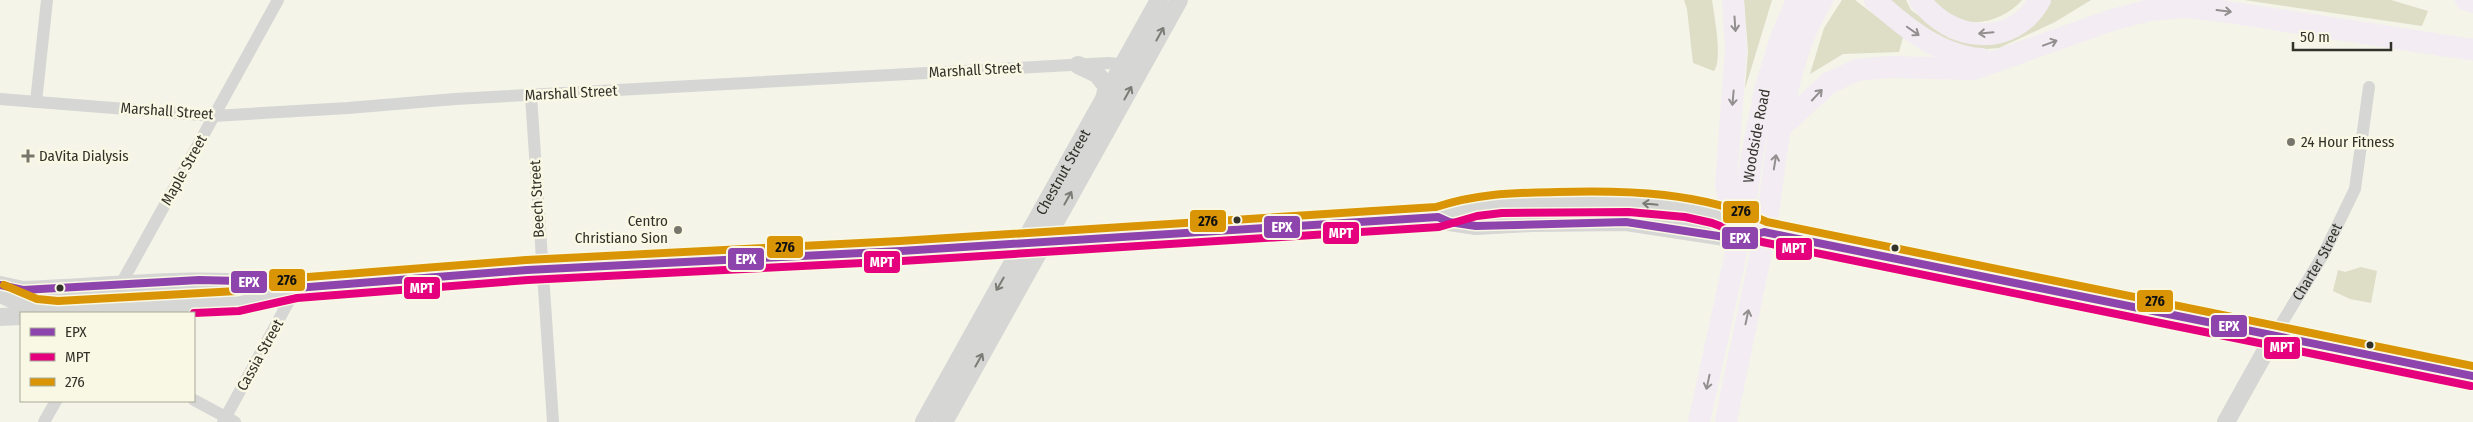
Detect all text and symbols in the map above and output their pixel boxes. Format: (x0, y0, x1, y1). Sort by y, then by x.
one-way arrow (2216, 6, 2232, 16)
one-way arrow (1731, 16, 1740, 32)
scale bar (2293, 20, 2390, 52)
one-way arrow (1906, 26, 1920, 36)
one-way arrow (1156, 27, 1165, 42)
one-way arrow (1978, 28, 1994, 38)
text: 50 m (2300, 28, 2330, 46)
one-way arrow (2041, 38, 2057, 47)
street label: Marshall Street (928, 59, 1022, 81)
street label: Marshall Street (524, 82, 618, 104)
one-way arrow (1123, 85, 1133, 100)
street label: Woodside Road (1739, 87, 1774, 184)
one-way arrow (1728, 89, 1738, 105)
one-way arrow (1811, 89, 1823, 101)
street label: Marshall Street (120, 99, 214, 123)
street label: Chestnut Street (1032, 126, 1094, 218)
street label: Maple Street (157, 132, 211, 208)
place label: 24 Hour Fitness (2301, 133, 2394, 151)
marker: 24 Hour Fitness (2285, 136, 2297, 148)
place label: DaVita Dialysis (39, 147, 129, 165)
marker: DaVita Dialysis (21, 149, 35, 163)
one-way arrow (1771, 155, 1781, 171)
street label: Beech Street (526, 160, 548, 238)
one-way arrow (1064, 191, 1073, 206)
one-way arrow (1642, 199, 1658, 209)
line badge: 276 (1722, 200, 1760, 224)
text: 276 (1730, 203, 1751, 220)
line badge: 276 (1189, 209, 1227, 233)
place label: Centro Christiano Sion (575, 212, 668, 247)
text: 276 (1197, 213, 1218, 230)
unlabelled marker (1232, 215, 1242, 225)
line badge: EPX (1263, 215, 1301, 239)
text: EPX (1271, 219, 1293, 236)
street label: Charter Street (2289, 220, 2346, 304)
line badge: MPT (1322, 221, 1360, 245)
marker: Centro Christiano Sion (672, 224, 684, 236)
text: MPT (1329, 225, 1353, 242)
line badge: EPX (1721, 226, 1759, 250)
text: EPX (1729, 230, 1751, 247)
line badge: 276 (766, 235, 804, 259)
line badge: MPT (1775, 237, 1813, 261)
text: 276 (774, 239, 795, 256)
text: MPT (1782, 240, 1806, 257)
unlabelled marker (1890, 243, 1900, 253)
line badge: EPX (727, 247, 765, 271)
line badge: MPT (863, 250, 901, 274)
text: EPX (735, 251, 757, 268)
text: MPT (870, 254, 894, 271)
line badge: 276 (268, 268, 306, 292)
line badge: EPX (230, 270, 268, 294)
text: 276 (276, 272, 297, 289)
text: EPX (238, 274, 260, 291)
line badge: MPT (403, 276, 441, 300)
one-way arrow (995, 277, 1005, 291)
text: MPT (410, 280, 434, 297)
unlabelled marker (55, 283, 65, 293)
line badge: 276 (2136, 289, 2174, 313)
text: 276 (2144, 293, 2165, 310)
one-way arrow (1743, 310, 1752, 326)
legend (20, 312, 195, 402)
line badge: EPX (2210, 314, 2248, 338)
street label: Cassia Street (233, 316, 287, 394)
text: EPX (2218, 318, 2240, 335)
text: EPX (65, 323, 87, 341)
line badge: MPT (2263, 336, 2301, 360)
text: MPT (2270, 339, 2294, 356)
unlabelled marker (2365, 340, 2375, 350)
text: MPT (65, 348, 90, 366)
one-way arrow (974, 354, 984, 368)
text: 276 (65, 373, 85, 391)
one-way arrow (1702, 373, 1712, 389)

